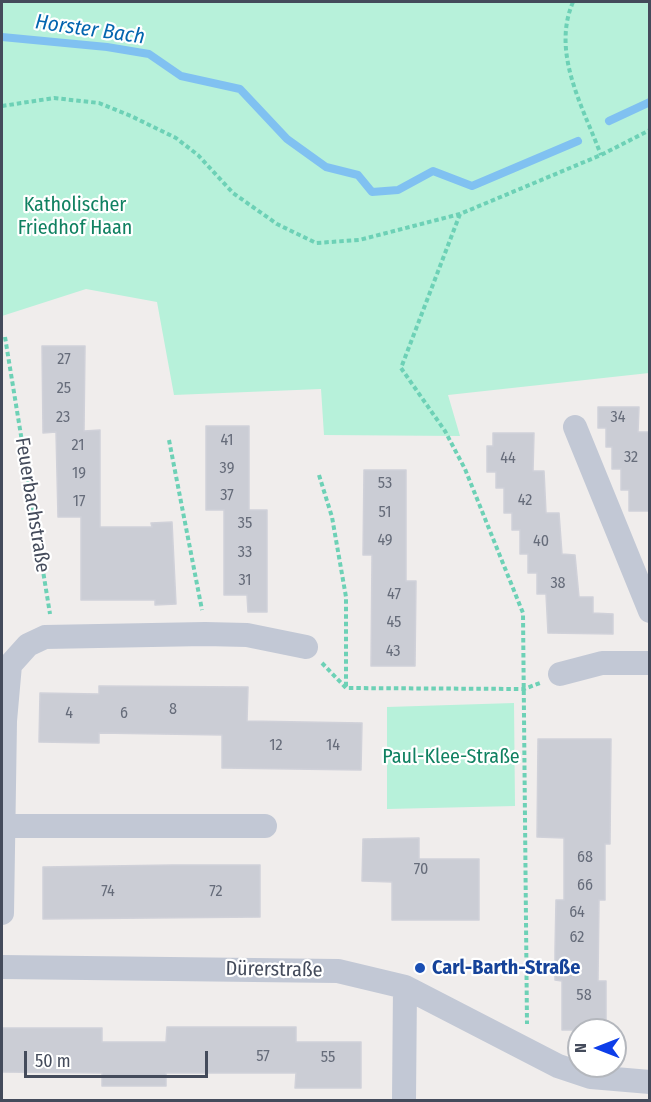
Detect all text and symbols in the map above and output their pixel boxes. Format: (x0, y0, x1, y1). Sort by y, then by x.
water label: Horster Bach (34, 10, 146, 50)
park label: Katholischer Friedhof Haan (18, 193, 132, 240)
house number: 27 (57, 350, 71, 370)
house number: 25 (57, 379, 71, 399)
house number: 23 (56, 408, 70, 428)
house number: 34 (611, 408, 625, 428)
house number: 41 (220, 431, 234, 451)
street label: Feuerbachstraße (9, 436, 55, 574)
house number: 21 (72, 436, 84, 456)
house number: 32 (624, 448, 638, 468)
house number: 44 (500, 449, 516, 469)
house number: 39 (220, 459, 234, 479)
house number: 19 (72, 464, 86, 484)
house number: 53 (378, 474, 392, 494)
house number: 37 (220, 486, 234, 506)
house number: 42 (518, 491, 532, 511)
house number: 17 (73, 492, 85, 512)
house number: 51 (379, 503, 391, 523)
house number: 35 (238, 514, 252, 534)
house number: 49 (377, 531, 393, 551)
house number: 40 (533, 532, 549, 552)
house number: 33 (238, 543, 252, 563)
house number: 31 (238, 571, 252, 591)
house number: 38 (550, 574, 566, 594)
house number: 47 (387, 585, 401, 605)
house number: 45 (387, 613, 401, 633)
house number: 43 (386, 642, 400, 662)
house number: 8 (169, 700, 177, 720)
house number: 4 (65, 704, 73, 724)
house number: 6 (120, 704, 128, 724)
house number: 12 (269, 736, 283, 756)
house number: 14 (326, 736, 340, 756)
park label: Paul-Klee-Straße (382, 745, 520, 769)
house number: 68 (577, 848, 593, 868)
house number: 70 (414, 860, 428, 880)
house number: 66 (577, 876, 593, 896)
house number: 74 (101, 882, 115, 902)
house number: 72 (209, 882, 223, 902)
house number: 64 (569, 903, 585, 923)
house number: 62 (570, 928, 584, 948)
place label: Carl-Barth-Straße (432, 956, 580, 980)
street label: Dürerstraße (225, 957, 323, 983)
marker: Carl-Barth-Straße (413, 961, 427, 975)
house number: 58 (576, 986, 592, 1006)
north arrow (567, 1018, 627, 1078)
scale bar (27, 1039, 212, 1077)
text: N (571, 1043, 590, 1053)
house number: 57 (256, 1047, 270, 1067)
house number: 55 (321, 1048, 335, 1068)
text: 50 m (35, 1050, 71, 1072)

